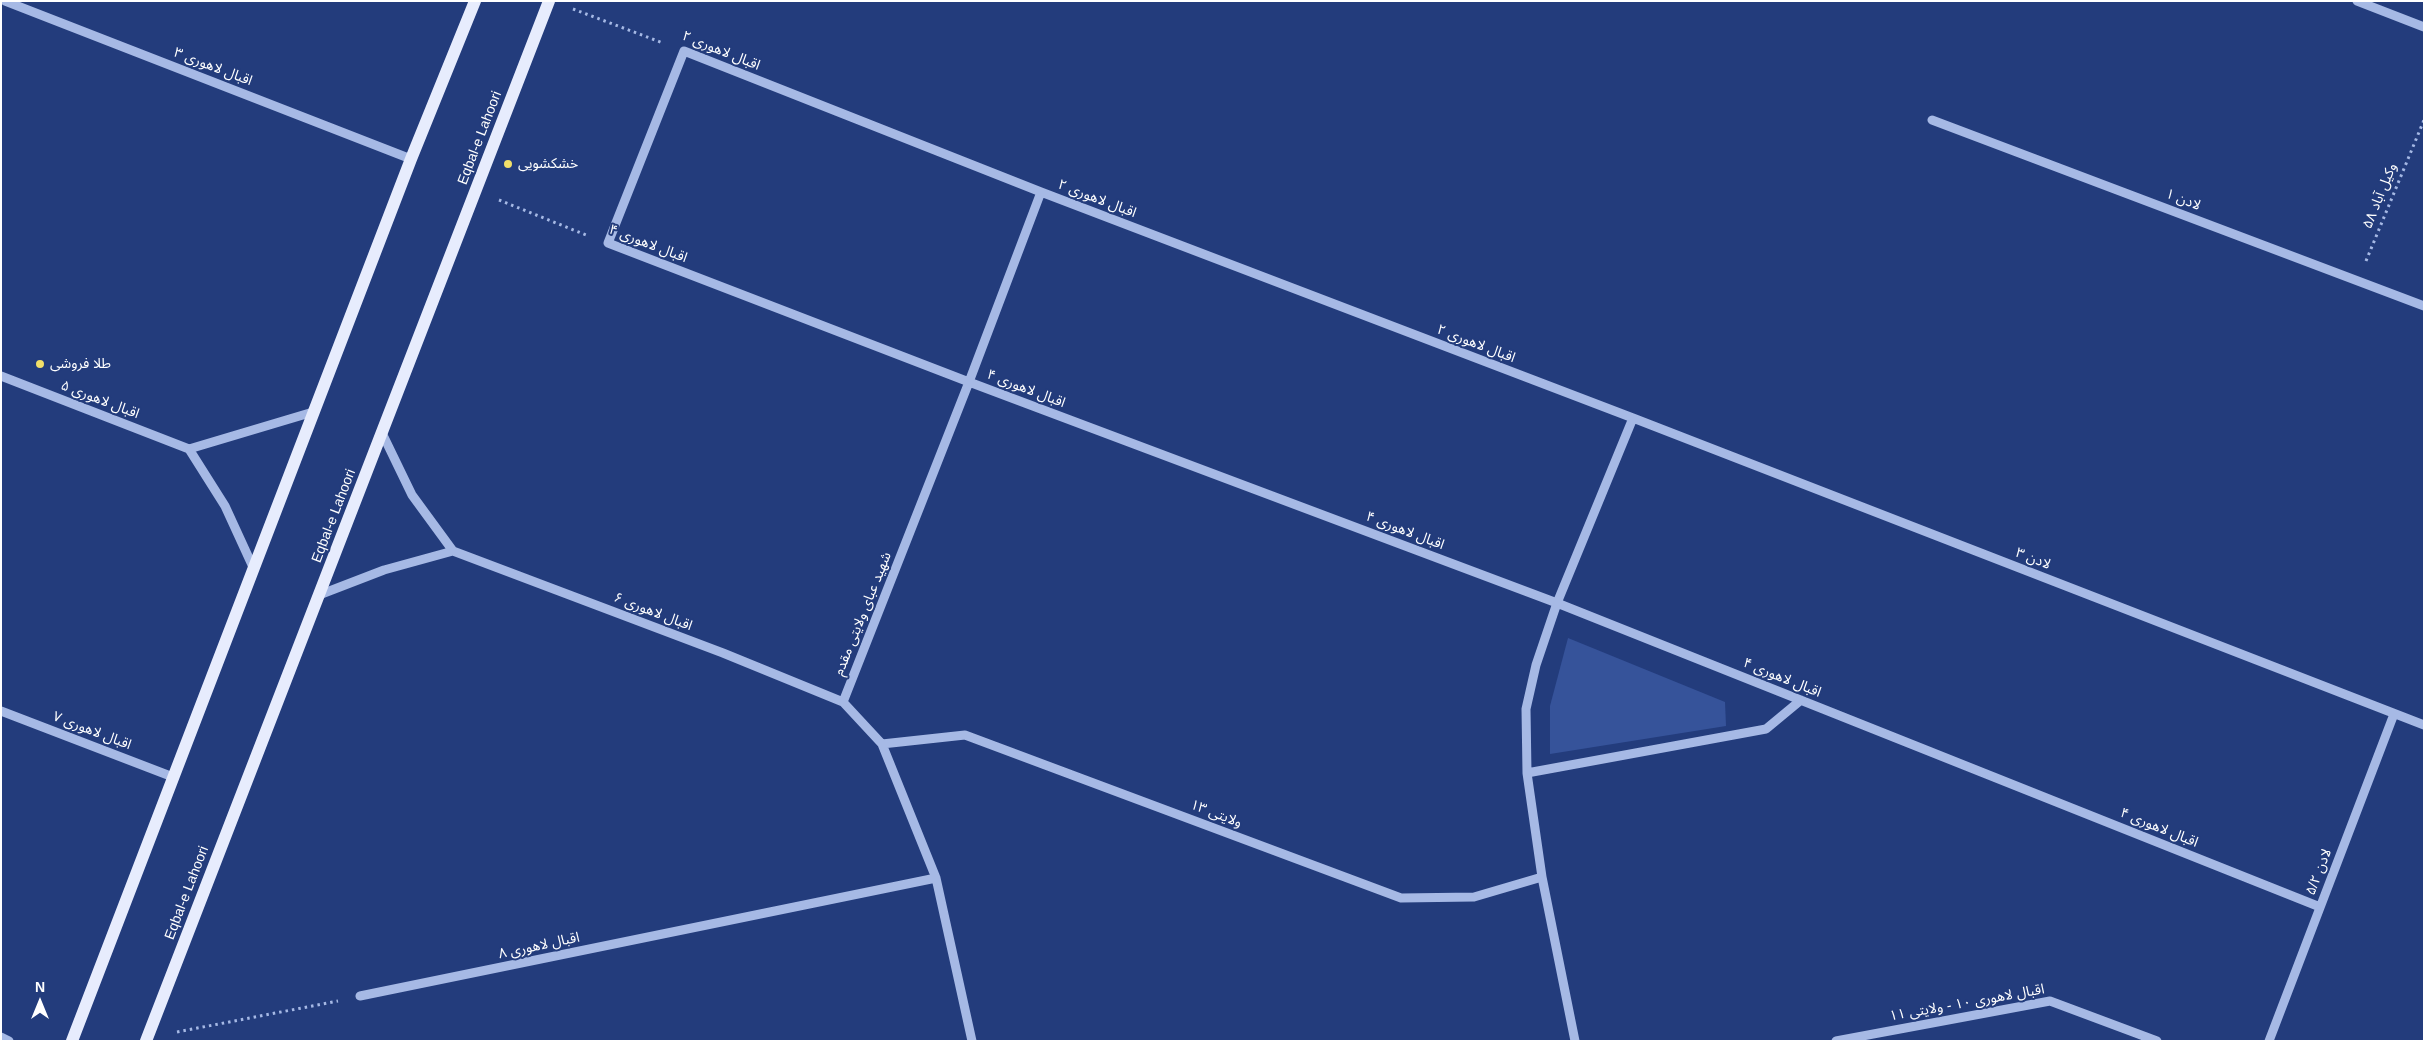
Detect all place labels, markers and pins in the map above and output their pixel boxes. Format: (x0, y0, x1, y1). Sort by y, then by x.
place label: خشکشویی (518, 156, 578, 172)
marker: خشکشویی (502, 158, 514, 170)
place label: طلا فروشی (50, 356, 111, 372)
marker: طلا فروشی (34, 358, 46, 370)

